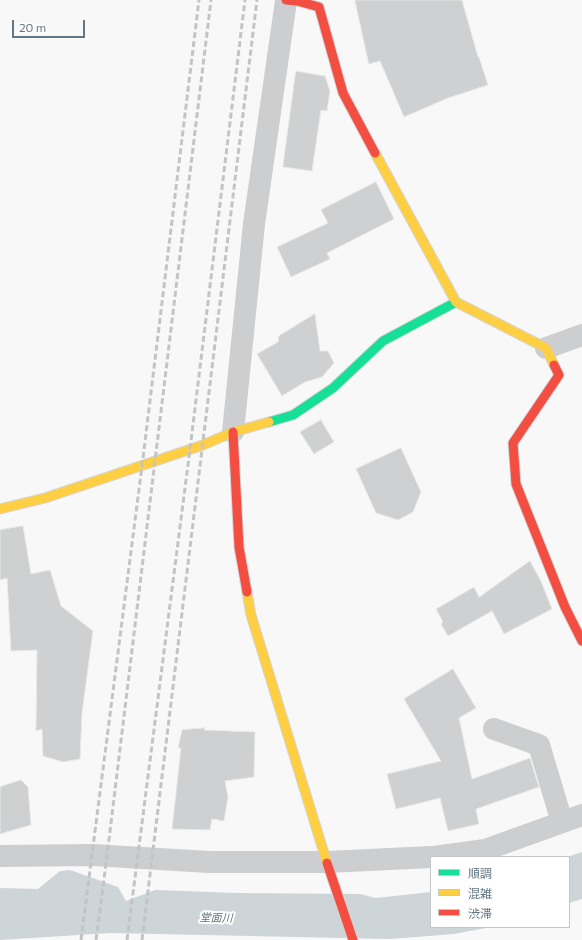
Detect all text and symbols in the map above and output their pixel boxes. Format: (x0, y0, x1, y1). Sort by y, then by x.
scale bar (14, 12, 87, 38)
text: 20 m (19, 20, 46, 34)
legend (430, 856, 570, 928)
text: 順調 (468, 866, 492, 880)
text: 混雑 (468, 886, 492, 900)
text: 渋滞 (468, 906, 492, 920)
water label: 堂面川 (199, 911, 233, 925)

